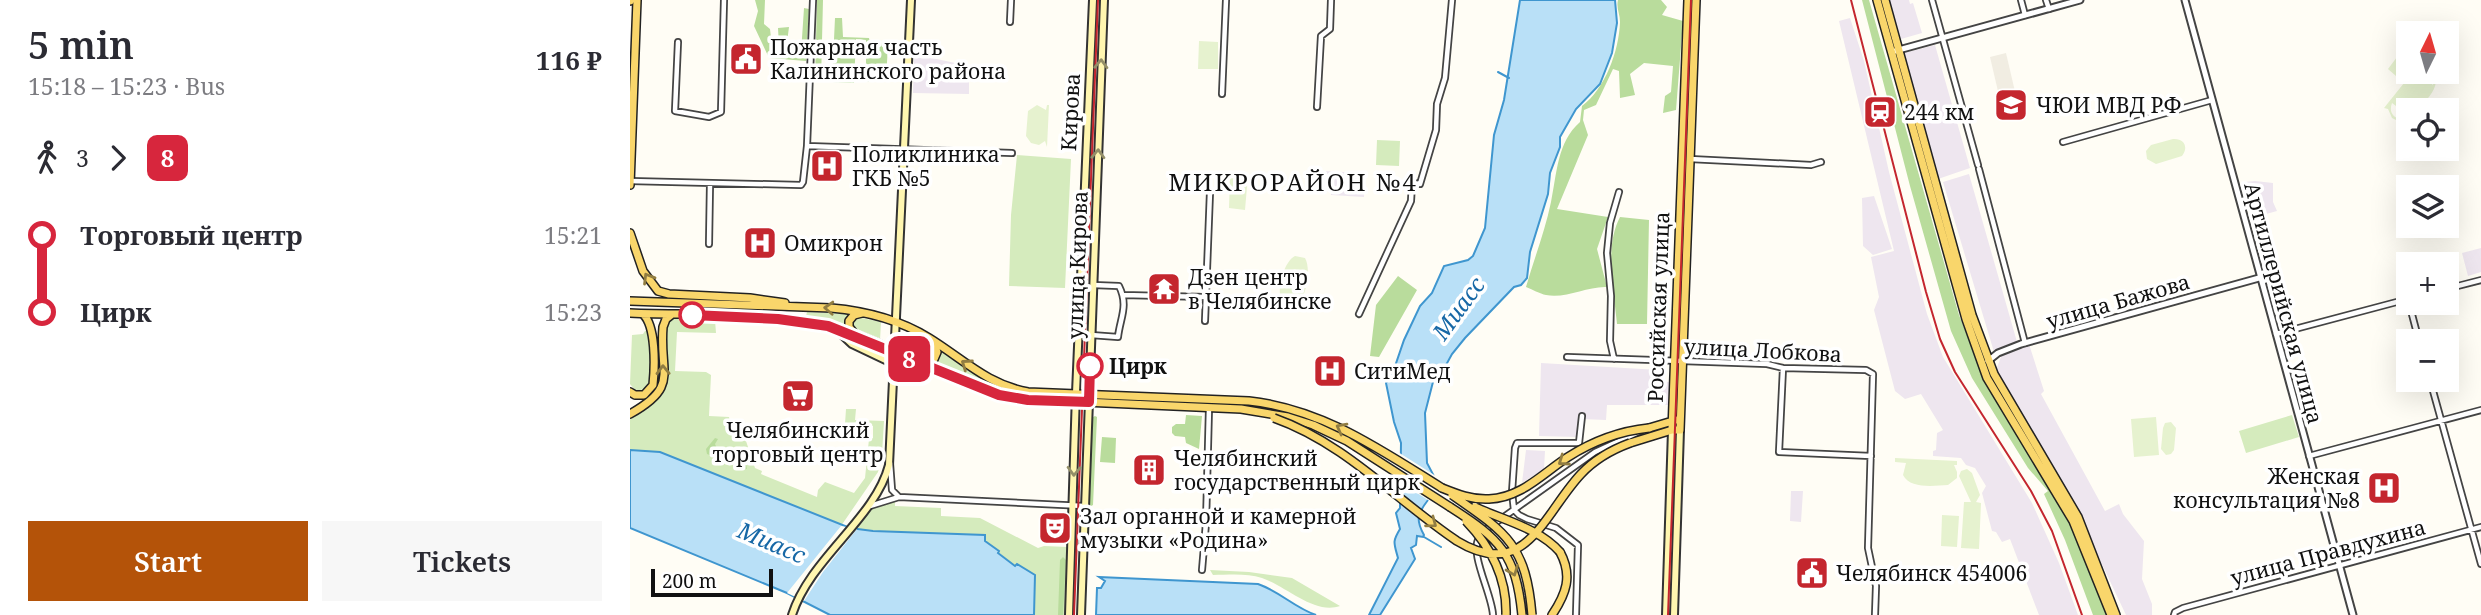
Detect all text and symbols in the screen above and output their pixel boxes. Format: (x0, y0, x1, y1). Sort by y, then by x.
text: 5 min (28, 18, 134, 70)
north arrow (2396, 21, 2459, 84)
map controls (2396, 21, 2459, 392)
place label: Пожарная часть Калининского района (770, 33, 1006, 85)
public building icon: Пожарная часть Калининского района (727, 40, 765, 78)
text: 116 ₽ (536, 42, 602, 78)
one-way arrow (1094, 58, 1109, 69)
text: 15:18 – 15:23 · Bus (28, 70, 225, 102)
street label: Кирова (1054, 72, 1086, 152)
school or university icon: ЧЮИ МВД РФ (1992, 86, 2030, 124)
place label: ЧЮИ МВД РФ (2036, 91, 2181, 119)
station icon: 244 км (1861, 93, 1899, 131)
place label: 244 км (1904, 98, 1974, 126)
button: locate (2396, 98, 2459, 161)
icon: walk (28, 139, 66, 177)
icon: forward (99, 139, 137, 177)
place label: Поликлиника ГКБ №5 (852, 140, 1000, 192)
text: 8 (161, 141, 174, 174)
text: 3 (76, 142, 89, 174)
hospital icon: Поликлиника ГКБ №5 (808, 147, 846, 185)
one-way arrow (1091, 149, 1106, 160)
district label: МИКРОРАЙОН №4 (1168, 165, 1418, 198)
button: layers (2396, 175, 2459, 238)
street label: Артиллерийская улица (2238, 179, 2330, 427)
street label: улица Кирова (1060, 190, 1094, 340)
street label: Российская улица (1641, 211, 1675, 403)
text: Торговый центр (80, 217, 303, 253)
text: 15:21 (544, 219, 602, 251)
hospital icon: Омикрон (741, 224, 779, 262)
place label: Омикрон (784, 229, 883, 257)
button: + (2396, 252, 2459, 315)
place label: Дзен центр в Челябинске (1188, 263, 1332, 315)
street label: улица Бажова (2043, 267, 2193, 335)
water label: Миасс (1424, 269, 1492, 347)
temple icon: Дзен центр в Челябинске (1145, 270, 1183, 308)
one-way arrow (644, 273, 657, 286)
text: Цирк (80, 294, 152, 330)
text: 15:23 (544, 296, 602, 328)
one-way arrow (823, 301, 834, 316)
unlabelled marker (679, 302, 705, 328)
button: − (2396, 329, 2459, 392)
street label: улица Лобкова (1683, 332, 1843, 368)
line badge: 8 (886, 336, 932, 382)
text: 8 (902, 342, 916, 375)
place label: Цирк (1109, 352, 1168, 380)
hospital icon: СитиМед (1311, 352, 1349, 390)
marker: Цирк (1077, 353, 1103, 379)
place label: СитиМед (1354, 357, 1451, 385)
one-way arrow (961, 359, 973, 372)
one-way arrow (655, 365, 671, 375)
supermarket icon: Челябинский торговый центр (779, 377, 817, 415)
place label: Челябинский торговый центр (713, 416, 883, 468)
one-way arrow (1336, 423, 1349, 436)
place label: Челябинский государственный цирк (1174, 444, 1420, 496)
building icon: Челябинский государственный цирк (1130, 451, 1168, 489)
one-way arrow (1558, 453, 1571, 465)
place label: Женская консультация №8 (2173, 462, 2360, 514)
one-way arrow (1067, 465, 1082, 476)
hospital icon: Женская консультация №8 (2365, 469, 2403, 507)
place label: Зал органной и камерной музыки «Родина» (1080, 502, 1357, 554)
theatre icon: Зал органной и камерной музыки «Родина» (1036, 509, 1074, 547)
street label: улица Правдухина (2227, 512, 2429, 592)
water label: Миасс (732, 513, 812, 571)
one-way arrow (1425, 514, 1437, 527)
button: Start (28, 521, 308, 601)
button: Tickets (322, 521, 602, 601)
public building icon: Челябинск 454006 (1793, 554, 1831, 592)
place label: Челябинск 454006 (1836, 559, 2027, 587)
one-way arrow (1505, 564, 1519, 576)
scale bar (651, 566, 774, 598)
text: 200 m (662, 568, 717, 594)

